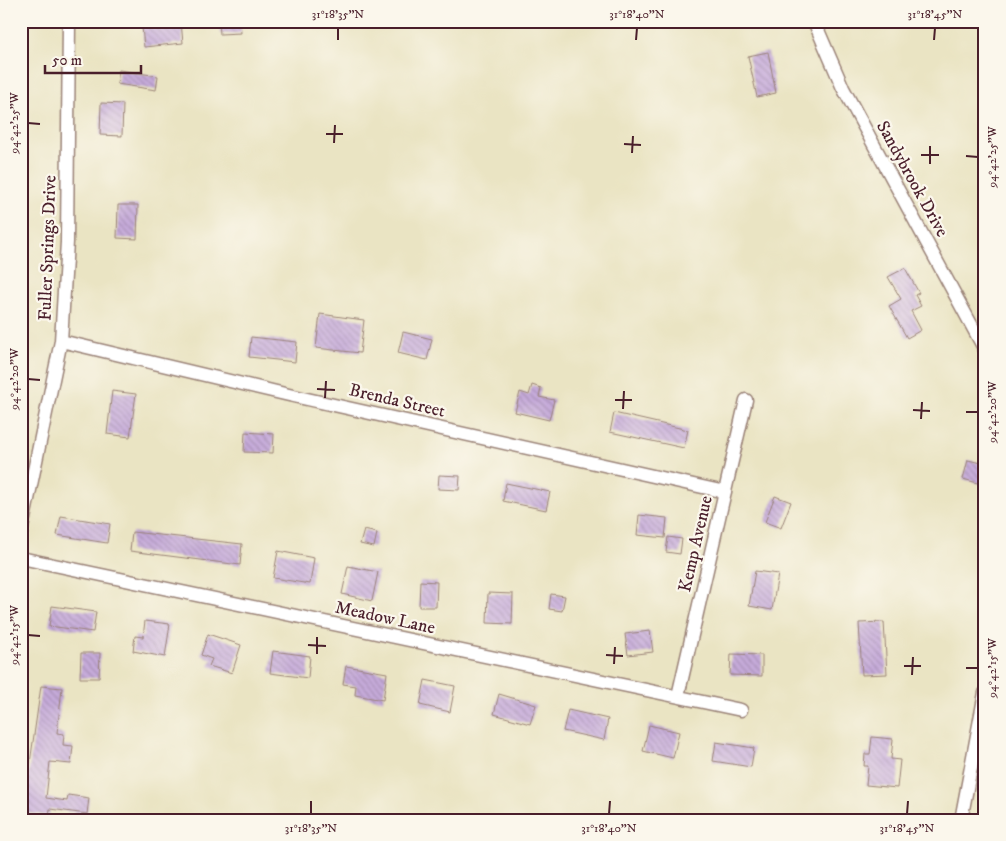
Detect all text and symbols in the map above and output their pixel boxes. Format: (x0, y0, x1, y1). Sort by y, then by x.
text: 31°18'35"N (312, 7, 364, 22)
text: 31°18'40"N (609, 7, 665, 22)
text: 31°18'45"N (908, 7, 963, 22)
scale bar (45, 42, 141, 74)
text: 50 m (52, 51, 82, 70)
text: 94°42'25"W (7, 91, 22, 155)
street label: Sandybrook Drive (871, 117, 953, 241)
text: 94°42'25"W (985, 125, 1000, 189)
street label: Fuller Springs Drive (34, 175, 62, 321)
text: 94°42'20"W (7, 347, 22, 411)
street label: Brenda Street (347, 379, 447, 423)
text: 94°42'20"W (985, 380, 1000, 444)
street label: Kemp Avenue (674, 494, 718, 594)
street label: Meadow Lane (333, 597, 437, 639)
text: 94°42'15"W (7, 604, 22, 666)
text: 94°42'15"W (985, 637, 1000, 699)
text: 31°18'35"N (285, 821, 337, 836)
text: 31°18'40"N (581, 821, 637, 836)
text: 31°18'45"N (880, 821, 935, 836)

